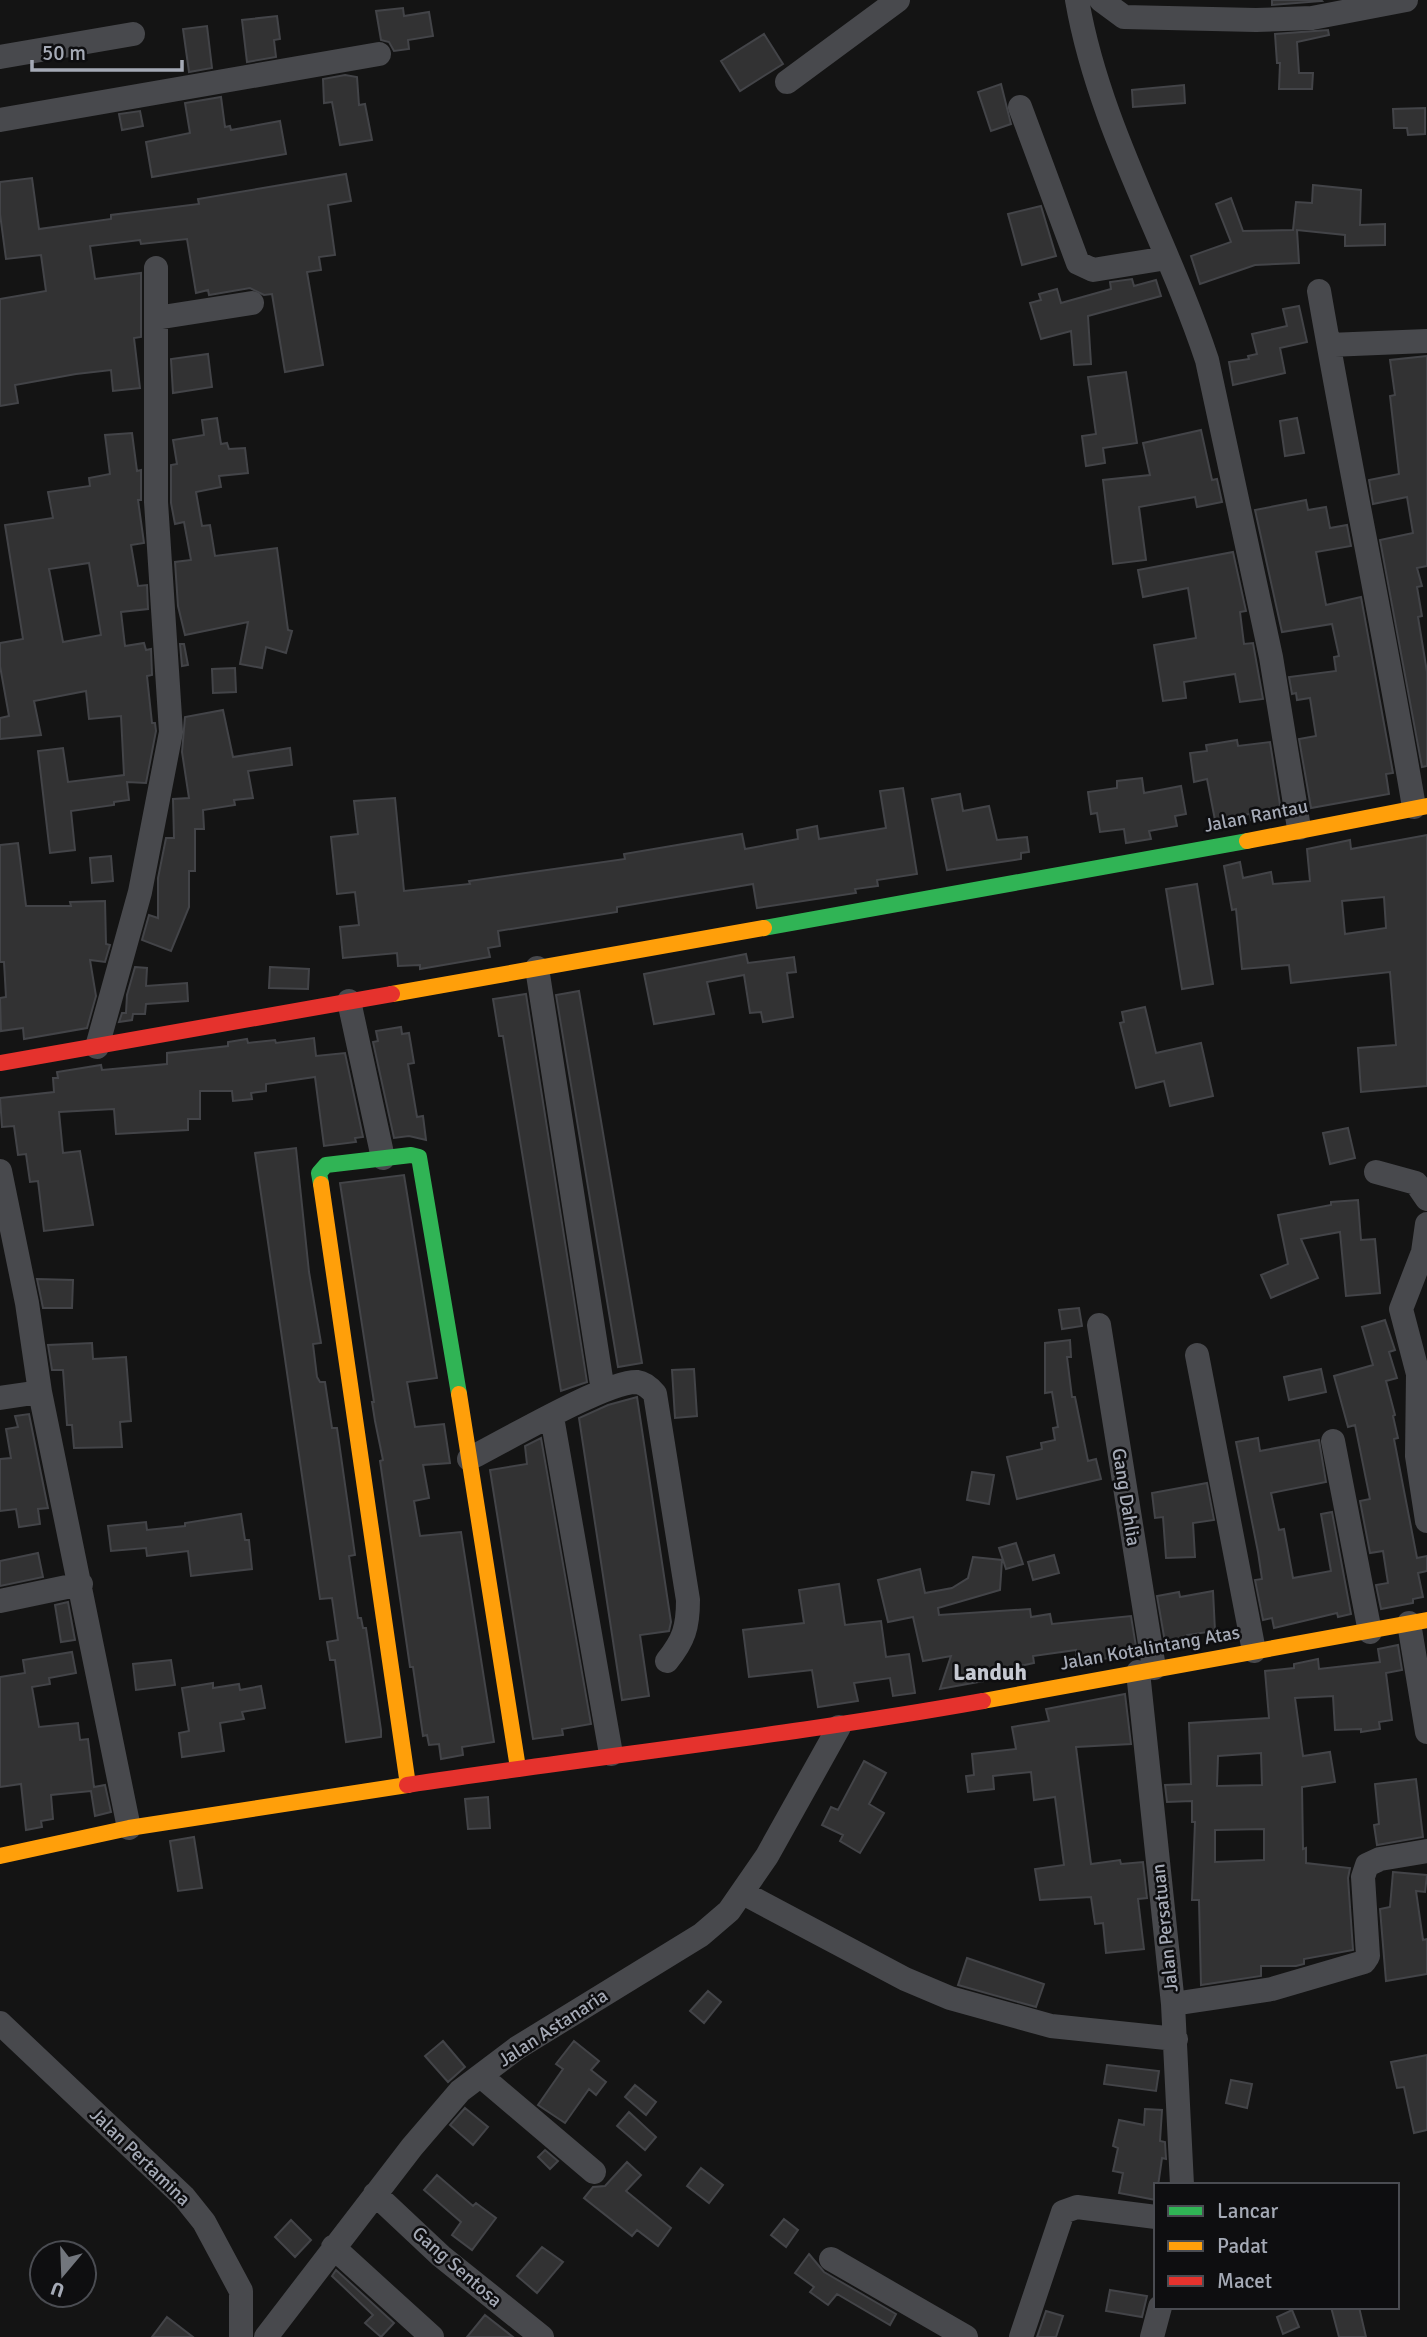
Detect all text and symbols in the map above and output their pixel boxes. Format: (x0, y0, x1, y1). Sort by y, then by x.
scale bar (32, 28, 182, 72)
text: 50 m (42, 40, 86, 66)
street label: Jalan Rantau (1202, 794, 1310, 838)
street label: Gang Dahlia (1106, 1446, 1146, 1548)
street label: Jalan Kotalintang Atas (1058, 1620, 1242, 1676)
district label: Landuh (953, 1658, 1027, 1687)
street label: Jalan Persatuan (1146, 1863, 1184, 1993)
street label: Jalan Astanaria (494, 1984, 612, 2072)
street label: Jalan Pertamina (84, 2103, 196, 2211)
legend (1154, 2183, 1399, 2309)
text: Lancar (1217, 2198, 1278, 2224)
street label: Gang Sentosa (407, 2221, 507, 2313)
text: Padat (1217, 2233, 1268, 2259)
north arrow (28, 2239, 98, 2309)
text: Macet (1217, 2268, 1272, 2294)
text: U (48, 2276, 68, 2303)

